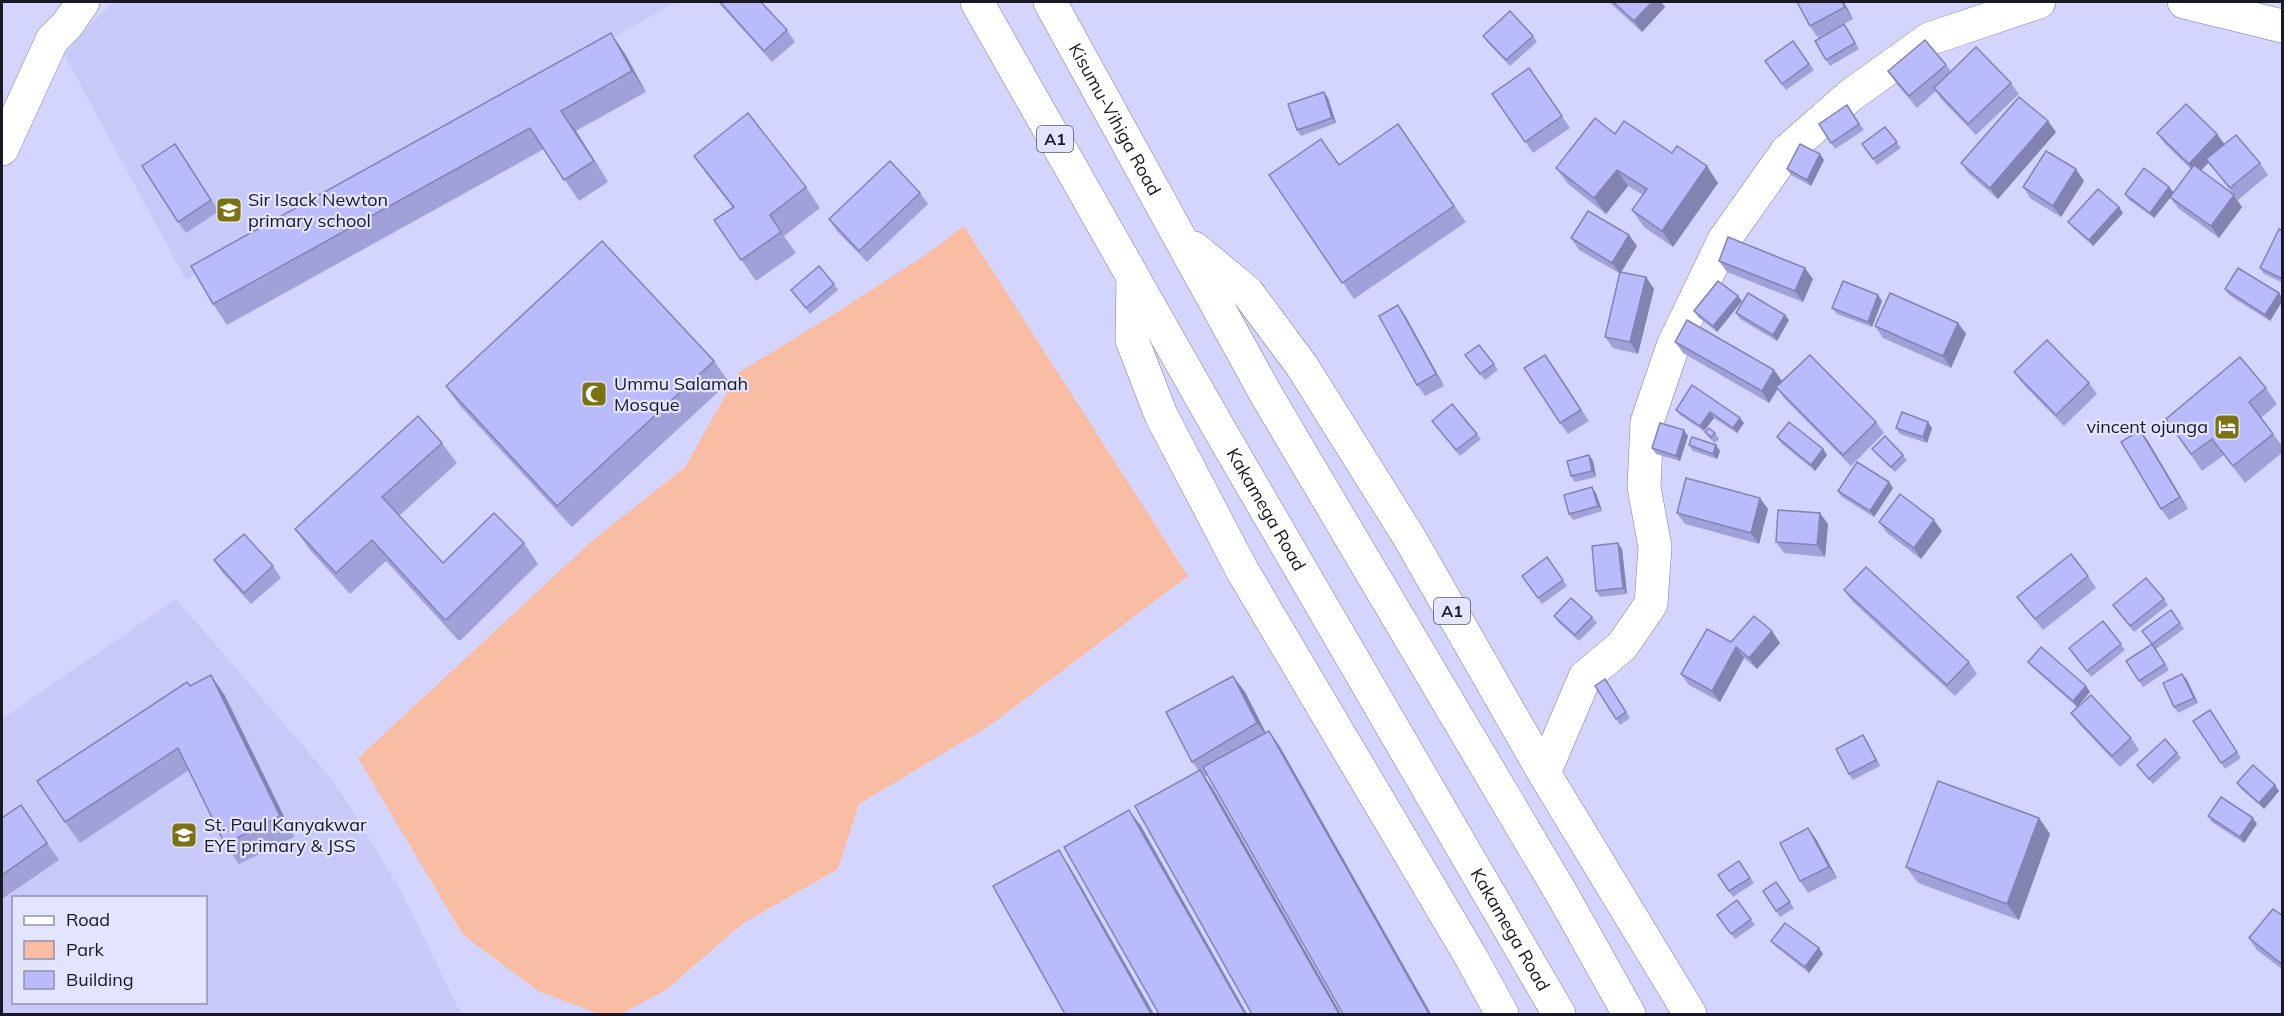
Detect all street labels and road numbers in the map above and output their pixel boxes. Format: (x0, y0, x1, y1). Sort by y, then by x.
street label: Kisumu-Vihiga Road (1064, 39, 1166, 199)
road number: A1 (1037, 126, 1073, 152)
street label: Kakamega Road (1222, 444, 1311, 575)
road number: A1 (1434, 598, 1470, 624)
street label: Kakamega Road (1466, 864, 1555, 995)

